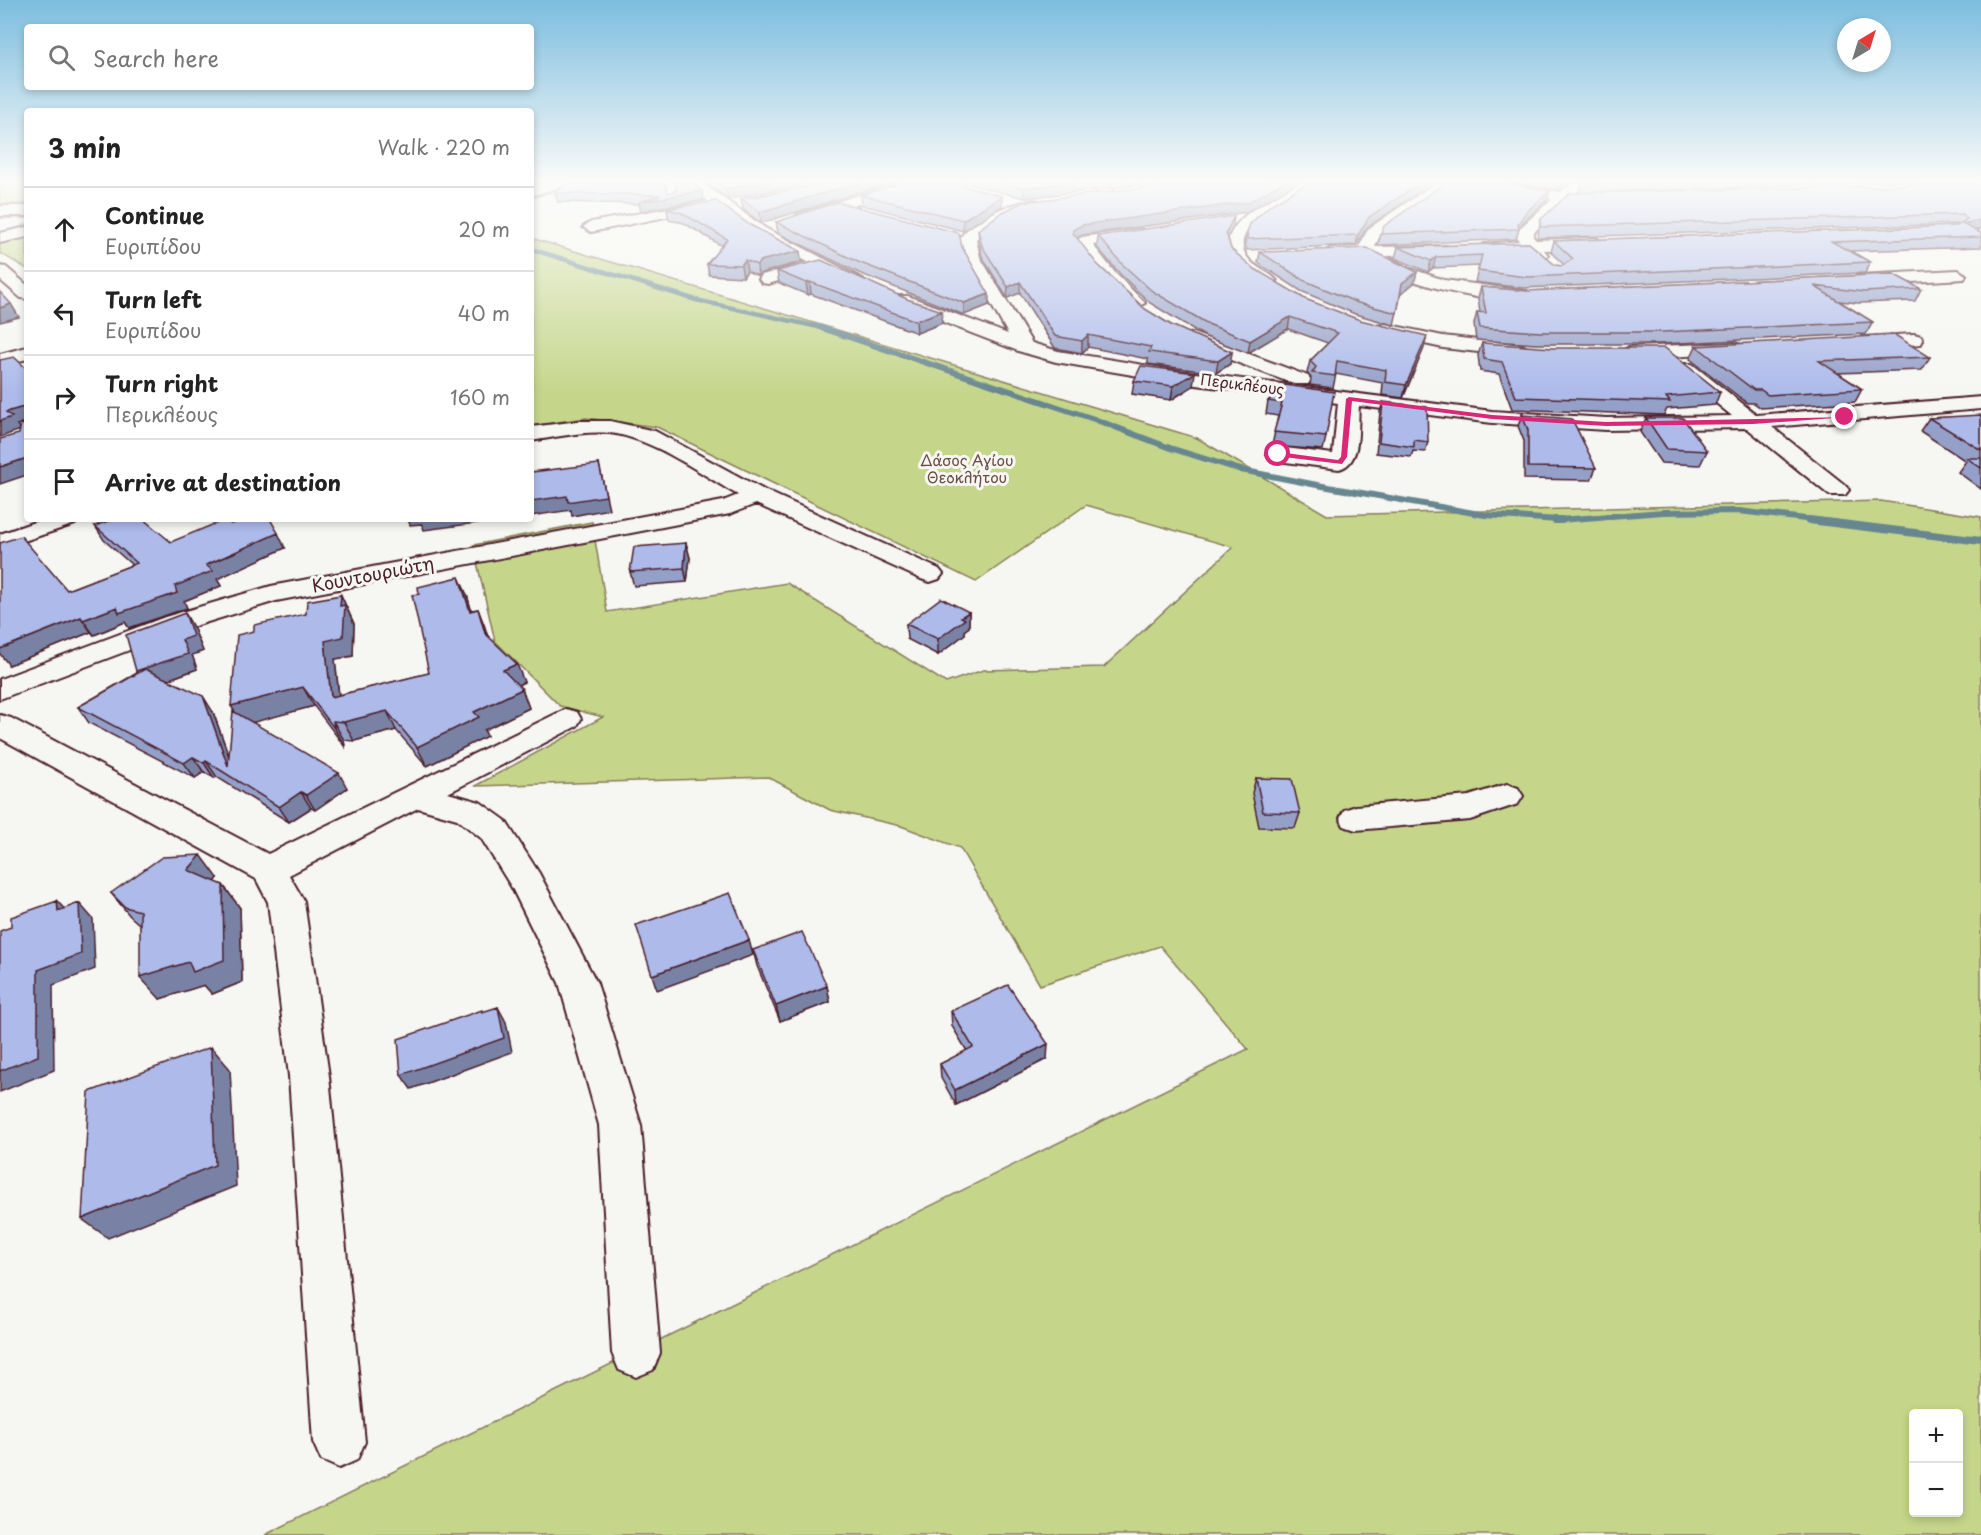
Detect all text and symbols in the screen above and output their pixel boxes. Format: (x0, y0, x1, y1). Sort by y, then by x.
north arrow (1837, 18, 1891, 72)
search box (24, 24, 534, 90)
icon: search (45, 41, 78, 74)
text: Search here (93, 41, 219, 74)
text: 3 min (48, 128, 121, 167)
text: Walk · 220 m (378, 132, 510, 162)
text: Continue (105, 198, 204, 231)
icon: ahead (48, 213, 81, 246)
text: 20 m (458, 214, 510, 244)
text: Ευριπίδου (105, 231, 202, 261)
text: Turn left (105, 282, 202, 315)
icon: left (48, 297, 81, 330)
text: 40 m (458, 298, 510, 328)
text: Ευριπίδου (105, 315, 202, 345)
text: Turn right (105, 366, 218, 399)
street label: Περικλέους (1199, 367, 1286, 400)
icon: right (48, 381, 81, 414)
text: 160 m (450, 382, 510, 412)
text: Περικλέους (105, 399, 218, 429)
route end (1831, 403, 1857, 429)
route start (1264, 440, 1290, 466)
park label: Δάσος Αγίου Θεοκλήτου (920, 448, 1014, 488)
icon: arrive (48, 465, 81, 498)
text: Arrive at destination (105, 465, 341, 498)
street label: Κουντουριώτη (309, 548, 436, 599)
map controls (1909, 1409, 1963, 1517)
button: + (1909, 1409, 1963, 1463)
button: − (1909, 1463, 1963, 1517)

